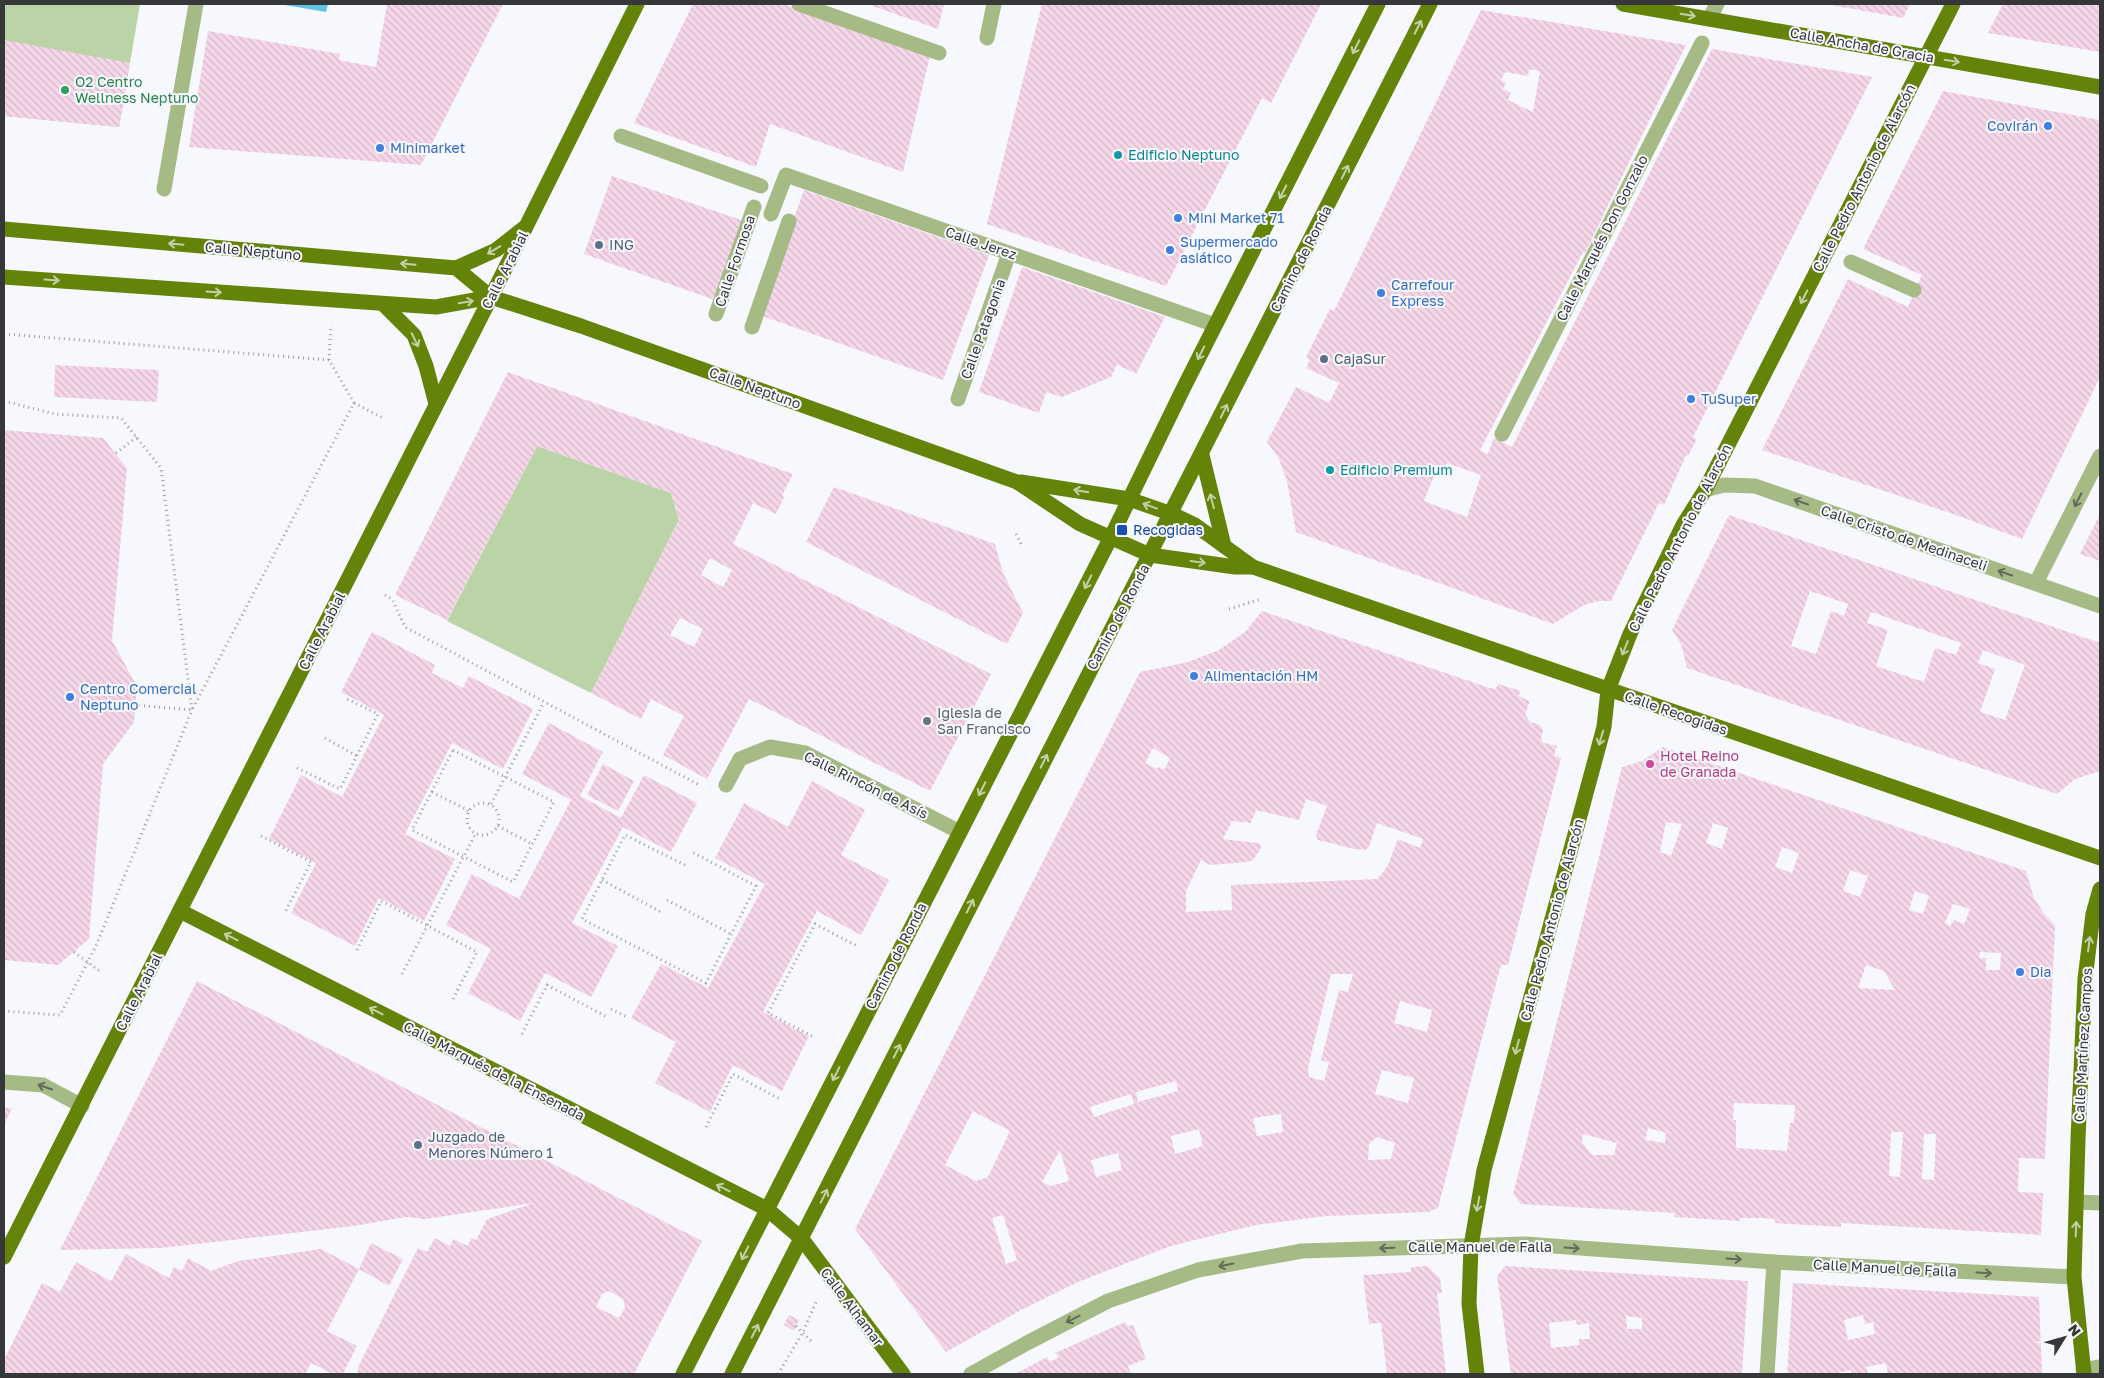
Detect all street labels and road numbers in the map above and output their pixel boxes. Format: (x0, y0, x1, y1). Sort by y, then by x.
street label: Calle Ancha de Gracia (1789, 23, 1936, 66)
street label: Calle Pedro Antonio de Alarcón (1809, 81, 1918, 275)
street label: Calle Marqués Don Gonzalo (1552, 152, 1651, 324)
street label: Camino de Ronda (1266, 203, 1335, 315)
street label: Calle Formosa (711, 213, 758, 309)
street label: Calle Jerez (943, 222, 1019, 263)
street label: Calle Arabial (478, 228, 531, 312)
street label: Calle Neptuno (204, 238, 302, 263)
street label: Calle Patagonia (957, 276, 1009, 381)
street label: Calle Neptuno (707, 363, 803, 412)
street label: Calle Pedro Antonio de Alarcón (1625, 441, 1734, 635)
street label: Calle Cristo de Medinaceli (1819, 501, 1990, 574)
street label: Camino de Ronda (1083, 561, 1153, 673)
street label: Calle Arabial (295, 589, 348, 673)
street label: Calle Recogidas (1622, 687, 1730, 738)
street label: Calle Rincón de Asís (801, 747, 931, 822)
street label: Calle Pedro Antonio de Alarcón (1516, 817, 1587, 1023)
street label: Camino de Ronda (861, 900, 930, 1012)
street label: Calle Arabial (112, 950, 165, 1034)
street label: Calle Martínez Campos (2070, 967, 2095, 1123)
street label: Calle Marqués de la Ensenada (401, 1017, 588, 1124)
street label: Calle Manuel de Falla (1408, 1238, 1552, 1255)
street label: Calle Manuel de Falla (1813, 1255, 1957, 1280)
street label: Calle Alhamar (817, 1264, 888, 1350)

